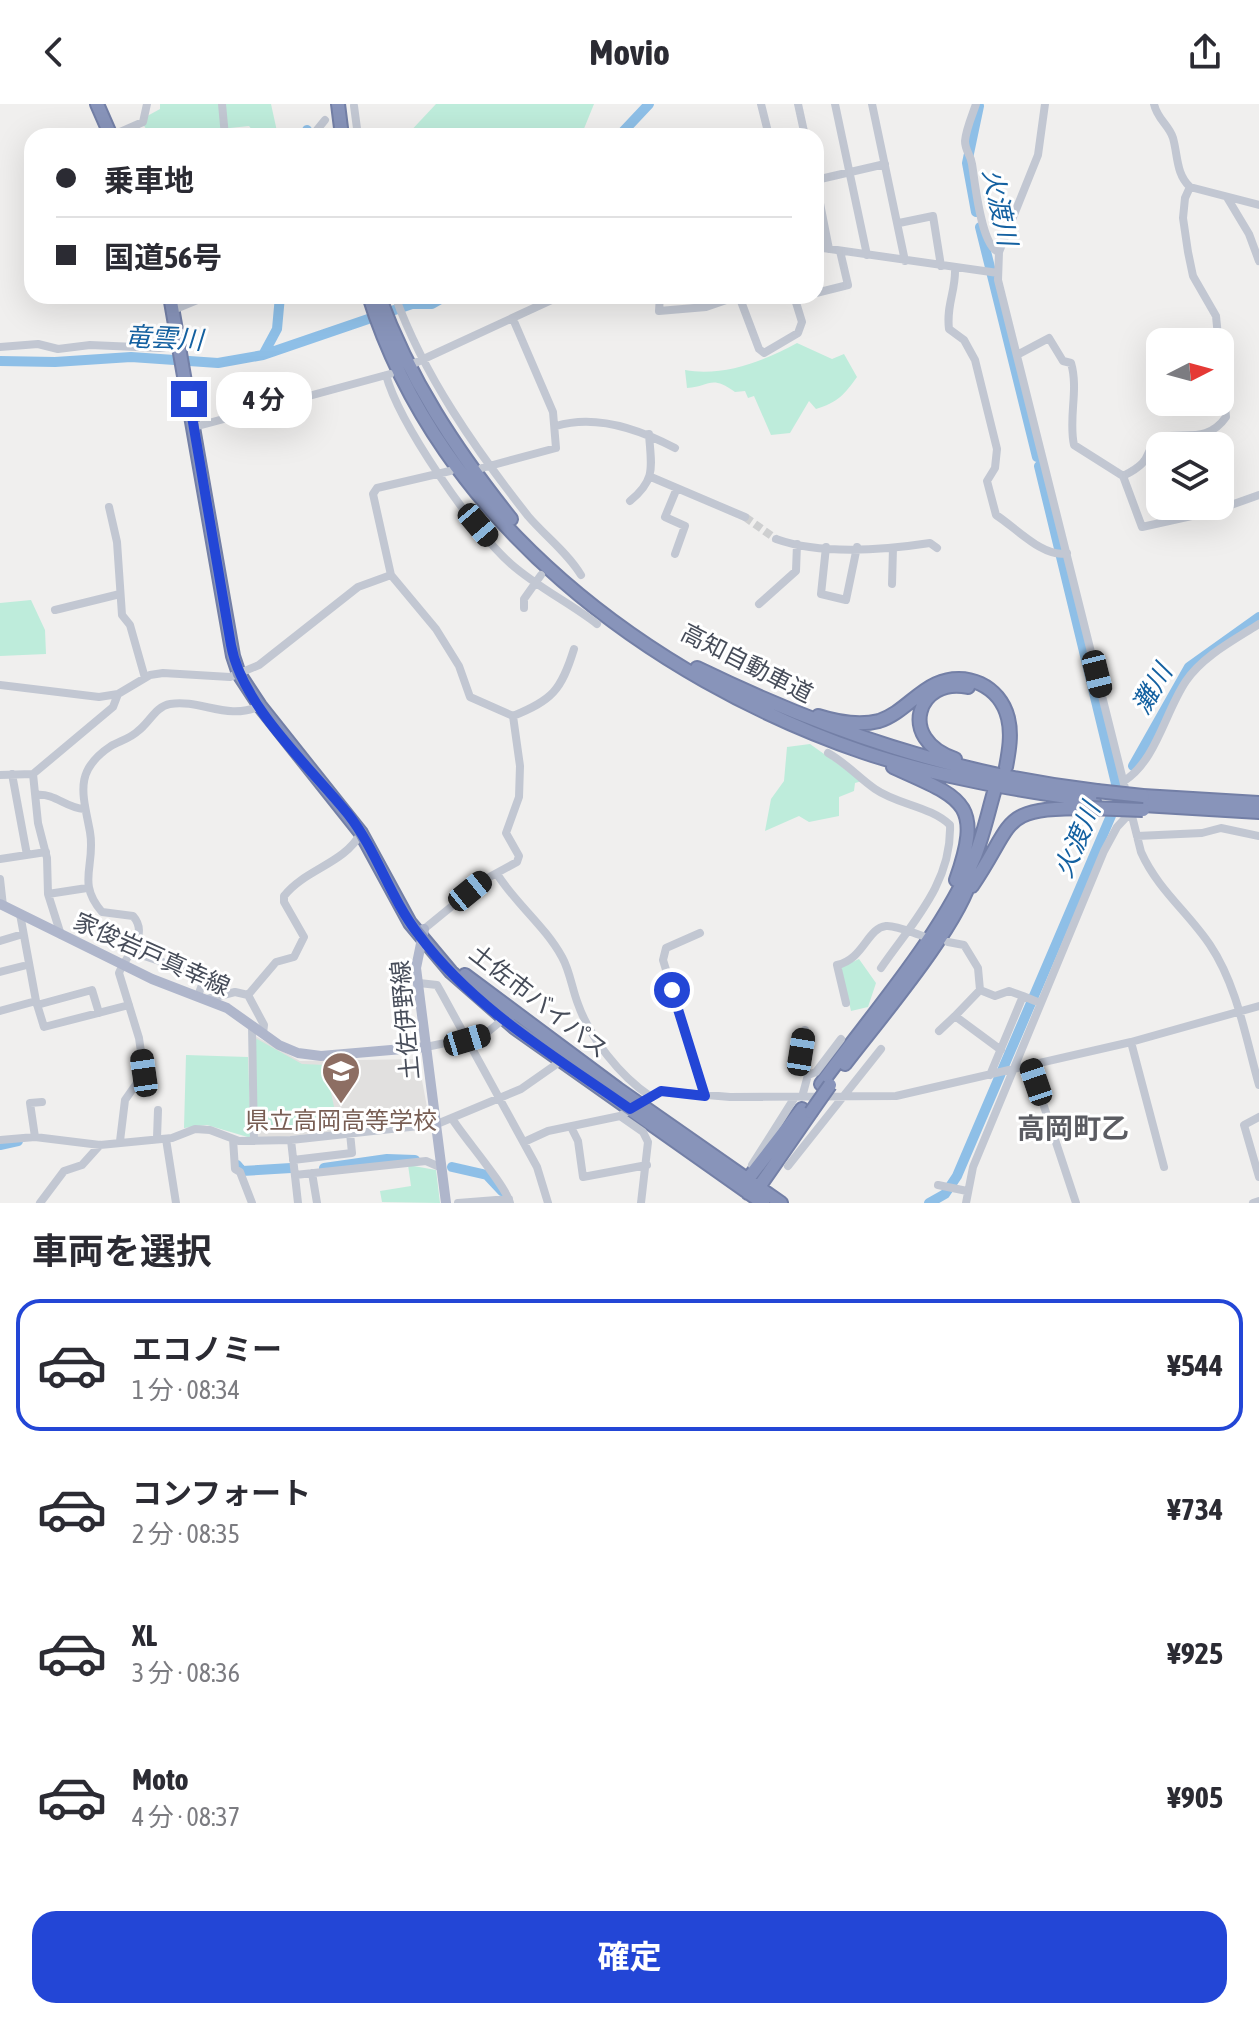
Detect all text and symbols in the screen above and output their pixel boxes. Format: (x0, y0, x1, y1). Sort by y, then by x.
icon: back (32, 30, 76, 74)
icon: share (1183, 30, 1227, 74)
text: Movio (589, 31, 670, 73)
text: 乗車地 (104, 163, 194, 197)
water label: 火渡川 (977, 166, 1023, 251)
text: 国道56号 (104, 240, 222, 274)
water label: 竜雲川 (124, 321, 207, 355)
north arrow (1146, 328, 1234, 416)
map controls (1146, 328, 1234, 520)
callout: 4 分 (217, 371, 313, 427)
route end (171, 381, 207, 417)
text: 4 分 (243, 385, 285, 415)
button: layers (1146, 432, 1234, 520)
car (453, 499, 503, 551)
street label: 高知自動車道 (677, 618, 817, 708)
car (1080, 648, 1114, 700)
water label: 灘川 (1126, 656, 1179, 719)
water label: 火渡川 (1048, 795, 1107, 882)
car (444, 867, 496, 915)
street label: 家俊岩戸真幸線 (70, 908, 234, 1000)
street label: 土佐市バイパス (465, 939, 613, 1063)
street label: 土佐伊野線 (386, 959, 424, 1081)
route start (654, 972, 690, 1008)
car (441, 1022, 493, 1058)
car (785, 1026, 817, 1078)
car (129, 1048, 159, 1098)
school or university icon: 県立高岡高等学校 (320, 1050, 362, 1105)
car (1017, 1055, 1055, 1109)
place label: 県立高岡高等学校 (245, 1107, 437, 1134)
district label: 高岡町乙 (1017, 1112, 1129, 1144)
text: 車両を選択 (32, 1230, 212, 1272)
icon: car (36, 1329, 108, 1401)
text: エコノミー (132, 1332, 282, 1366)
text: ¥544 (1167, 1348, 1223, 1382)
text: 1 分 · 08:34 (132, 1375, 240, 1405)
icon: car (36, 1473, 108, 1545)
text: コンフォート (132, 1476, 311, 1510)
text: ¥734 (1167, 1492, 1223, 1526)
text: 2 分 · 08:35 (132, 1519, 240, 1549)
icon: car (36, 1617, 108, 1689)
text: XL (132, 1618, 157, 1652)
text: ¥925 (1167, 1636, 1223, 1670)
text: 3 分 · 08:36 (132, 1658, 240, 1688)
icon: car (36, 1761, 108, 1833)
text: Moto (132, 1762, 189, 1796)
text: ¥905 (1167, 1780, 1223, 1814)
text: 4 分 · 08:37 (132, 1802, 240, 1832)
button: 確定 (32, 1911, 1227, 2003)

